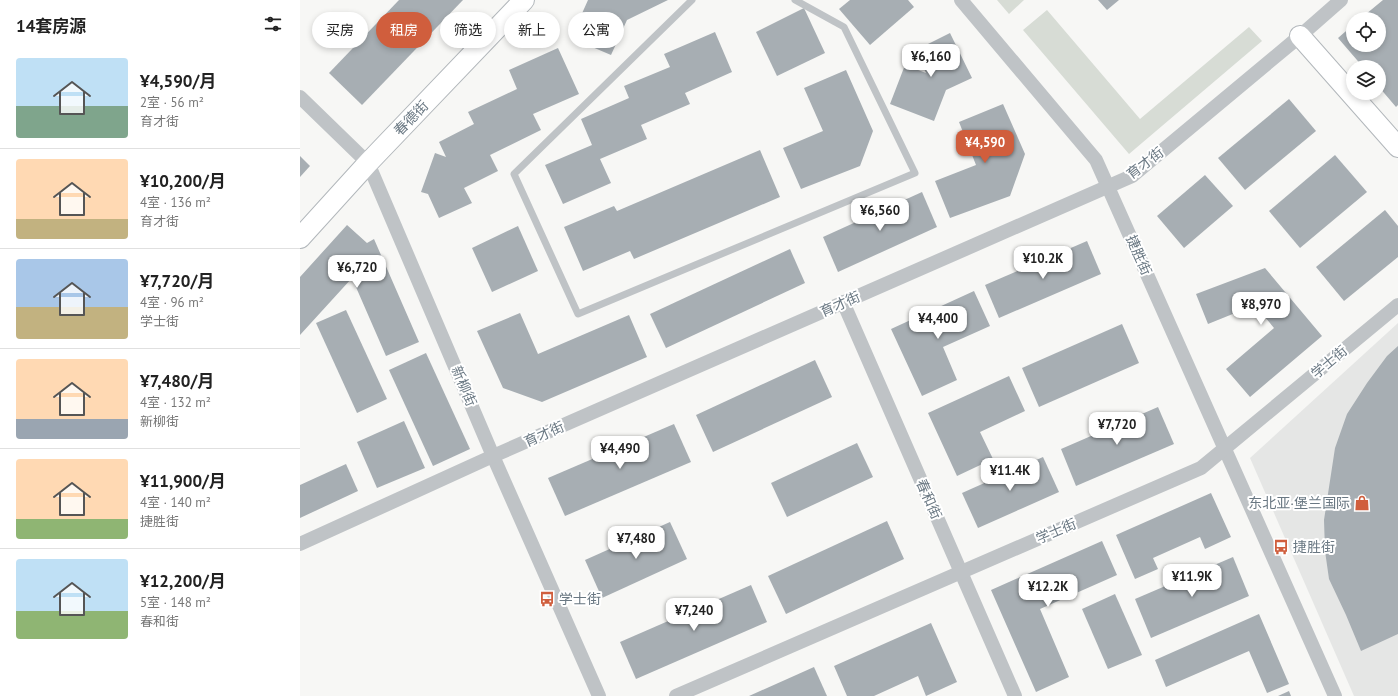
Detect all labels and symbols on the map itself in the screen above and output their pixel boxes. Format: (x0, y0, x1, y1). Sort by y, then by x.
pin: ¥6,160 (898, 44, 964, 78)
street label: 春德街 (390, 97, 432, 139)
pin: ¥4,590 (952, 130, 1018, 164)
street label: 育才街 (1123, 143, 1167, 183)
pin: ¥6,560 (847, 198, 913, 232)
street label: 捷胜街 (1122, 232, 1156, 278)
pin: ¥10.2K (1010, 246, 1076, 280)
pin: ¥6,720 (324, 255, 390, 289)
street label: 育才街 (817, 287, 863, 321)
pin: ¥8,970 (1228, 292, 1294, 326)
pin: ¥4,400 (905, 306, 971, 340)
street label: 学士街 (1307, 342, 1351, 382)
street label: 新柳街 (448, 363, 480, 409)
pin: ¥7,720 (1084, 412, 1150, 446)
street label: 育才街 (521, 417, 567, 451)
pin: ¥4,490 (587, 436, 653, 470)
pin: ¥11.4K (977, 458, 1043, 492)
street label: 春和街 (912, 476, 946, 522)
place label: 东北亚·堡兰国际 (1248, 494, 1350, 512)
shop icon: 东北亚·堡兰国际 (1353, 494, 1371, 512)
street label: 学士街 (1033, 515, 1079, 547)
pin: ¥7,480 (603, 526, 669, 560)
bus stop icon: 捷胜街 (1272, 538, 1290, 556)
place label: 捷胜街 (1293, 538, 1335, 556)
pin: ¥11.9K (1159, 564, 1225, 598)
pin: ¥12.2K (1015, 574, 1081, 608)
bus stop icon: 学士街 (538, 590, 556, 608)
place label: 学士街 (559, 590, 601, 608)
pin: ¥7,240 (661, 598, 727, 632)

